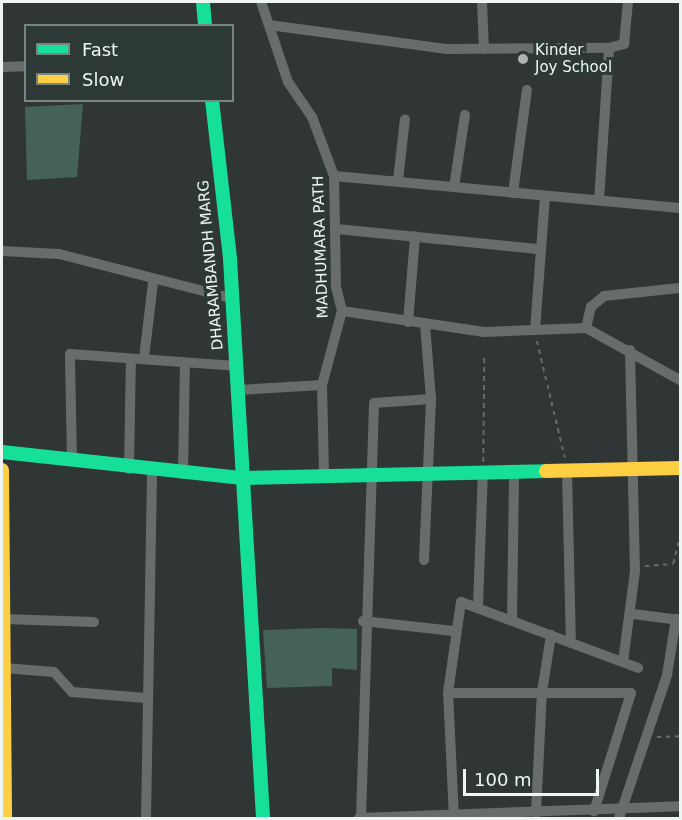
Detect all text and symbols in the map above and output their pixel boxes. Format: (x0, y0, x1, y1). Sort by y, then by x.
legend (24, 24, 234, 102)
text: Fast (82, 39, 118, 60)
place label: Kinder Joy School (535, 41, 612, 76)
marker: Kinder Joy School (516, 52, 530, 66)
text: Slow (82, 69, 124, 90)
street label: MADHUMARA PATH (310, 175, 332, 319)
street label: DHARAMBANDH MARG (195, 179, 227, 351)
scale bar (466, 757, 602, 795)
text: 100 m (474, 769, 532, 790)

